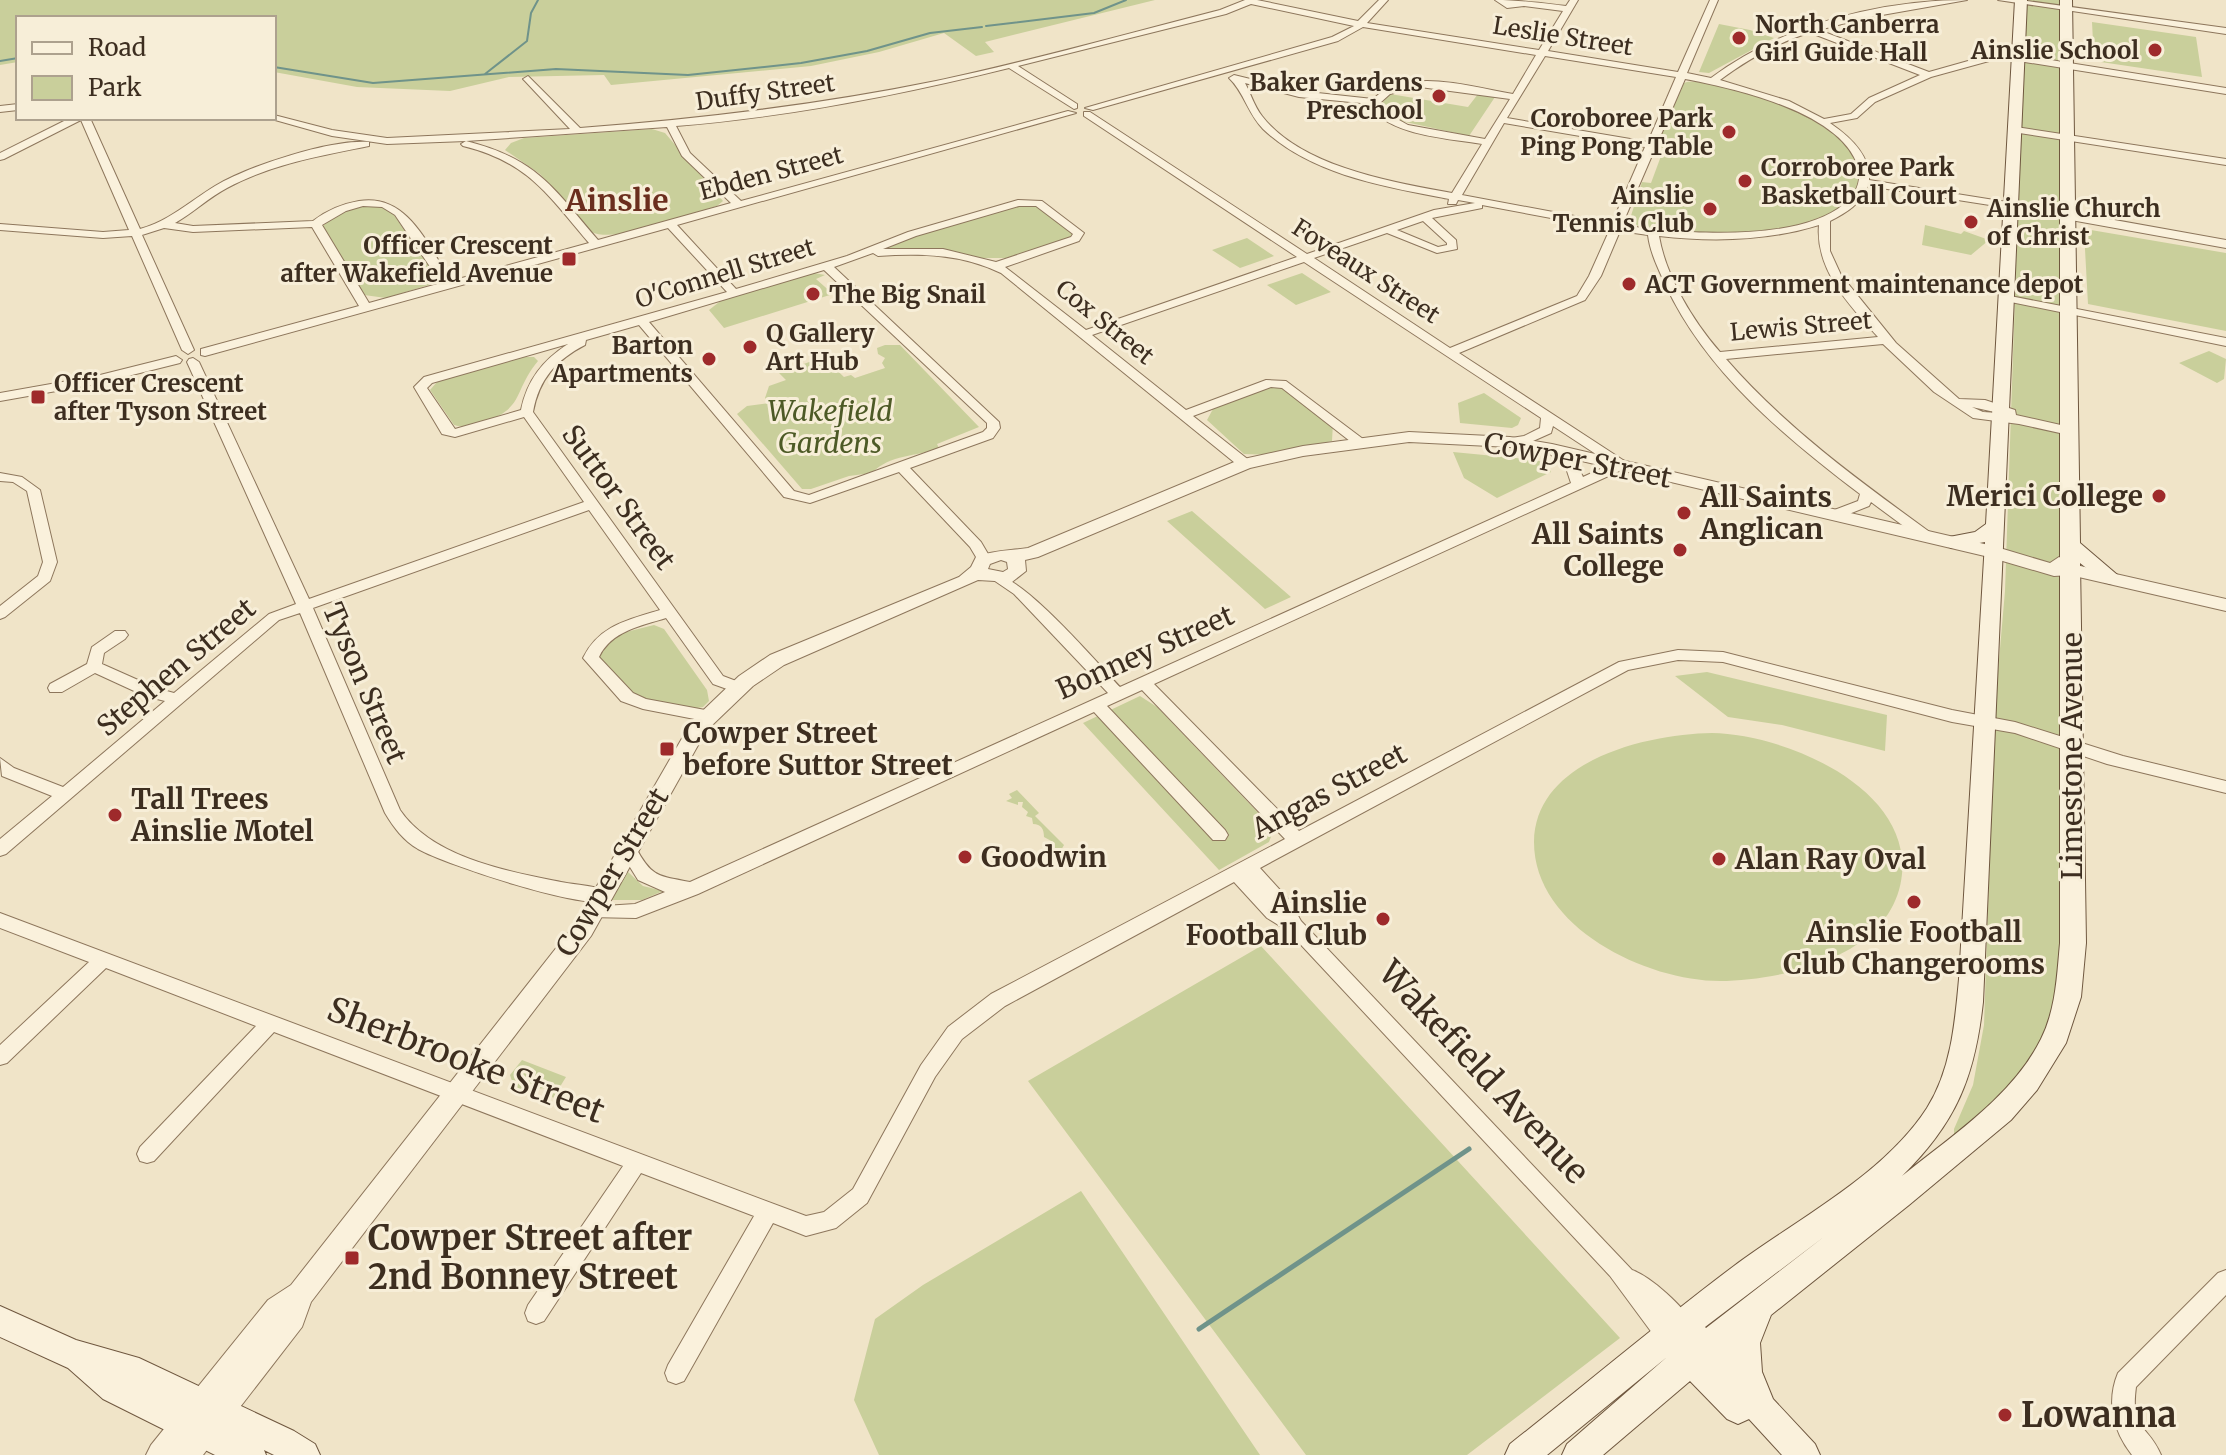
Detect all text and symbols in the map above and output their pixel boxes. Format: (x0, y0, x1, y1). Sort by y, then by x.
place label: North Canberra Girl Guide Hall (1755, 9, 1940, 68)
street label: Leslie Street (1491, 10, 1636, 62)
legend (16, 16, 276, 120)
marker: North Canberra Girl Guide Hall (1730, 29, 1748, 47)
text: Road (88, 32, 146, 63)
place label: Ainslie School (1970, 35, 2139, 66)
marker: Ainslie School (2146, 41, 2164, 59)
street label: Duffy Street (693, 67, 837, 117)
place label: Baker Gardens Preschool (1250, 67, 1423, 126)
text: Park (88, 72, 142, 103)
marker: Baker Gardens Preschool (1430, 87, 1448, 105)
place label: Coroboree Park Ping Pong Table (1520, 103, 1713, 162)
marker: Coroboree Park Ping Pong Table (1720, 123, 1738, 141)
street label: Ebden Street (696, 139, 847, 207)
place label: Corroboree Park Basketball Court (1761, 152, 1957, 211)
marker: Corroboree Park Basketball Court (1736, 172, 1754, 190)
place label: Ainslie Tennis Club (1553, 180, 1694, 239)
district label: Ainslie (564, 181, 669, 219)
place label: Ainslie Church of Christ (1986, 193, 2161, 252)
marker: Ainslie Tennis Club (1701, 200, 1719, 218)
street label: Foveaux Street (1286, 212, 1446, 331)
marker: Ainslie Church of Christ (1962, 213, 1980, 231)
place label: Officer Crescent after Wakefield Avenue (281, 230, 553, 289)
street label: O'Connell Street (631, 231, 819, 315)
marker: Officer Crescent after Wakefield Avenue (560, 250, 578, 268)
place label: ACT Government maintenance depot (1644, 269, 2084, 300)
street label: Cox Street (1050, 273, 1161, 371)
marker: ACT Government maintenance depot (1620, 275, 1638, 293)
place label: The Big Snail (829, 279, 986, 310)
marker: The Big Snail (804, 285, 822, 303)
street label: Lewis Street (1729, 304, 1874, 348)
place label: Q Gallery Art Hub (765, 318, 875, 377)
place label: Barton Apartments (551, 330, 693, 389)
marker: Q Gallery Art Hub (741, 338, 759, 356)
marker: Barton Apartments (700, 350, 718, 368)
place label: Officer Crescent after Tyson Street (54, 368, 267, 427)
marker: Officer Crescent after Tyson Street (29, 388, 47, 406)
park label: Wakefield Gardens (767, 393, 893, 461)
street label: Suttor Street (554, 417, 684, 577)
street label: Cowper Street (1481, 424, 1675, 496)
place label: Merici College (1946, 478, 2143, 514)
place label: All Saints Anglican (1699, 479, 1832, 547)
marker: Merici College (2150, 487, 2168, 505)
marker: All Saints Anglican (1675, 504, 1693, 522)
place label: All Saints College (1531, 516, 1664, 584)
marker: All Saints College (1671, 541, 1689, 559)
street label: Stephen Street (89, 590, 263, 744)
street label: Tyson Street (315, 597, 415, 769)
street label: Bonney Street (1051, 597, 1239, 707)
street label: Limestone Avenue (2054, 632, 2090, 880)
place label: Cowper Street before Suttor Street (683, 715, 953, 783)
street label: Angas Street (1244, 735, 1413, 847)
marker: Cowper Street before Suttor Street (658, 740, 676, 758)
place label: Tall Trees Ainslie Motel (130, 781, 314, 849)
street label: Cowper Street (548, 781, 677, 963)
marker: Tall Trees Ainslie Motel (106, 806, 124, 824)
place label: Goodwin (981, 839, 1107, 875)
place label: Alan Ray Oval (1734, 841, 1926, 877)
marker: Goodwin (956, 848, 974, 866)
marker: Alan Ray Oval (1710, 850, 1728, 868)
place label: Ainslie Football Club (1186, 885, 1367, 953)
marker: Ainslie Football Club Changerooms (1905, 893, 1923, 911)
marker: Ainslie Football Club (1374, 910, 1392, 928)
place label: Ainslie Football Club Changerooms (1783, 914, 2045, 982)
street label: Wakefield Avenue (1369, 951, 1598, 1192)
street label: Sherbrooke Street (321, 988, 611, 1132)
place label: Cowper Street after 2nd Bonney Street (368, 1217, 692, 1298)
marker: Cowper Street after 2nd Bonney Street (343, 1249, 361, 1267)
place label: Lowanna (2021, 1394, 2177, 1436)
marker: Lowanna (1996, 1406, 2014, 1424)

